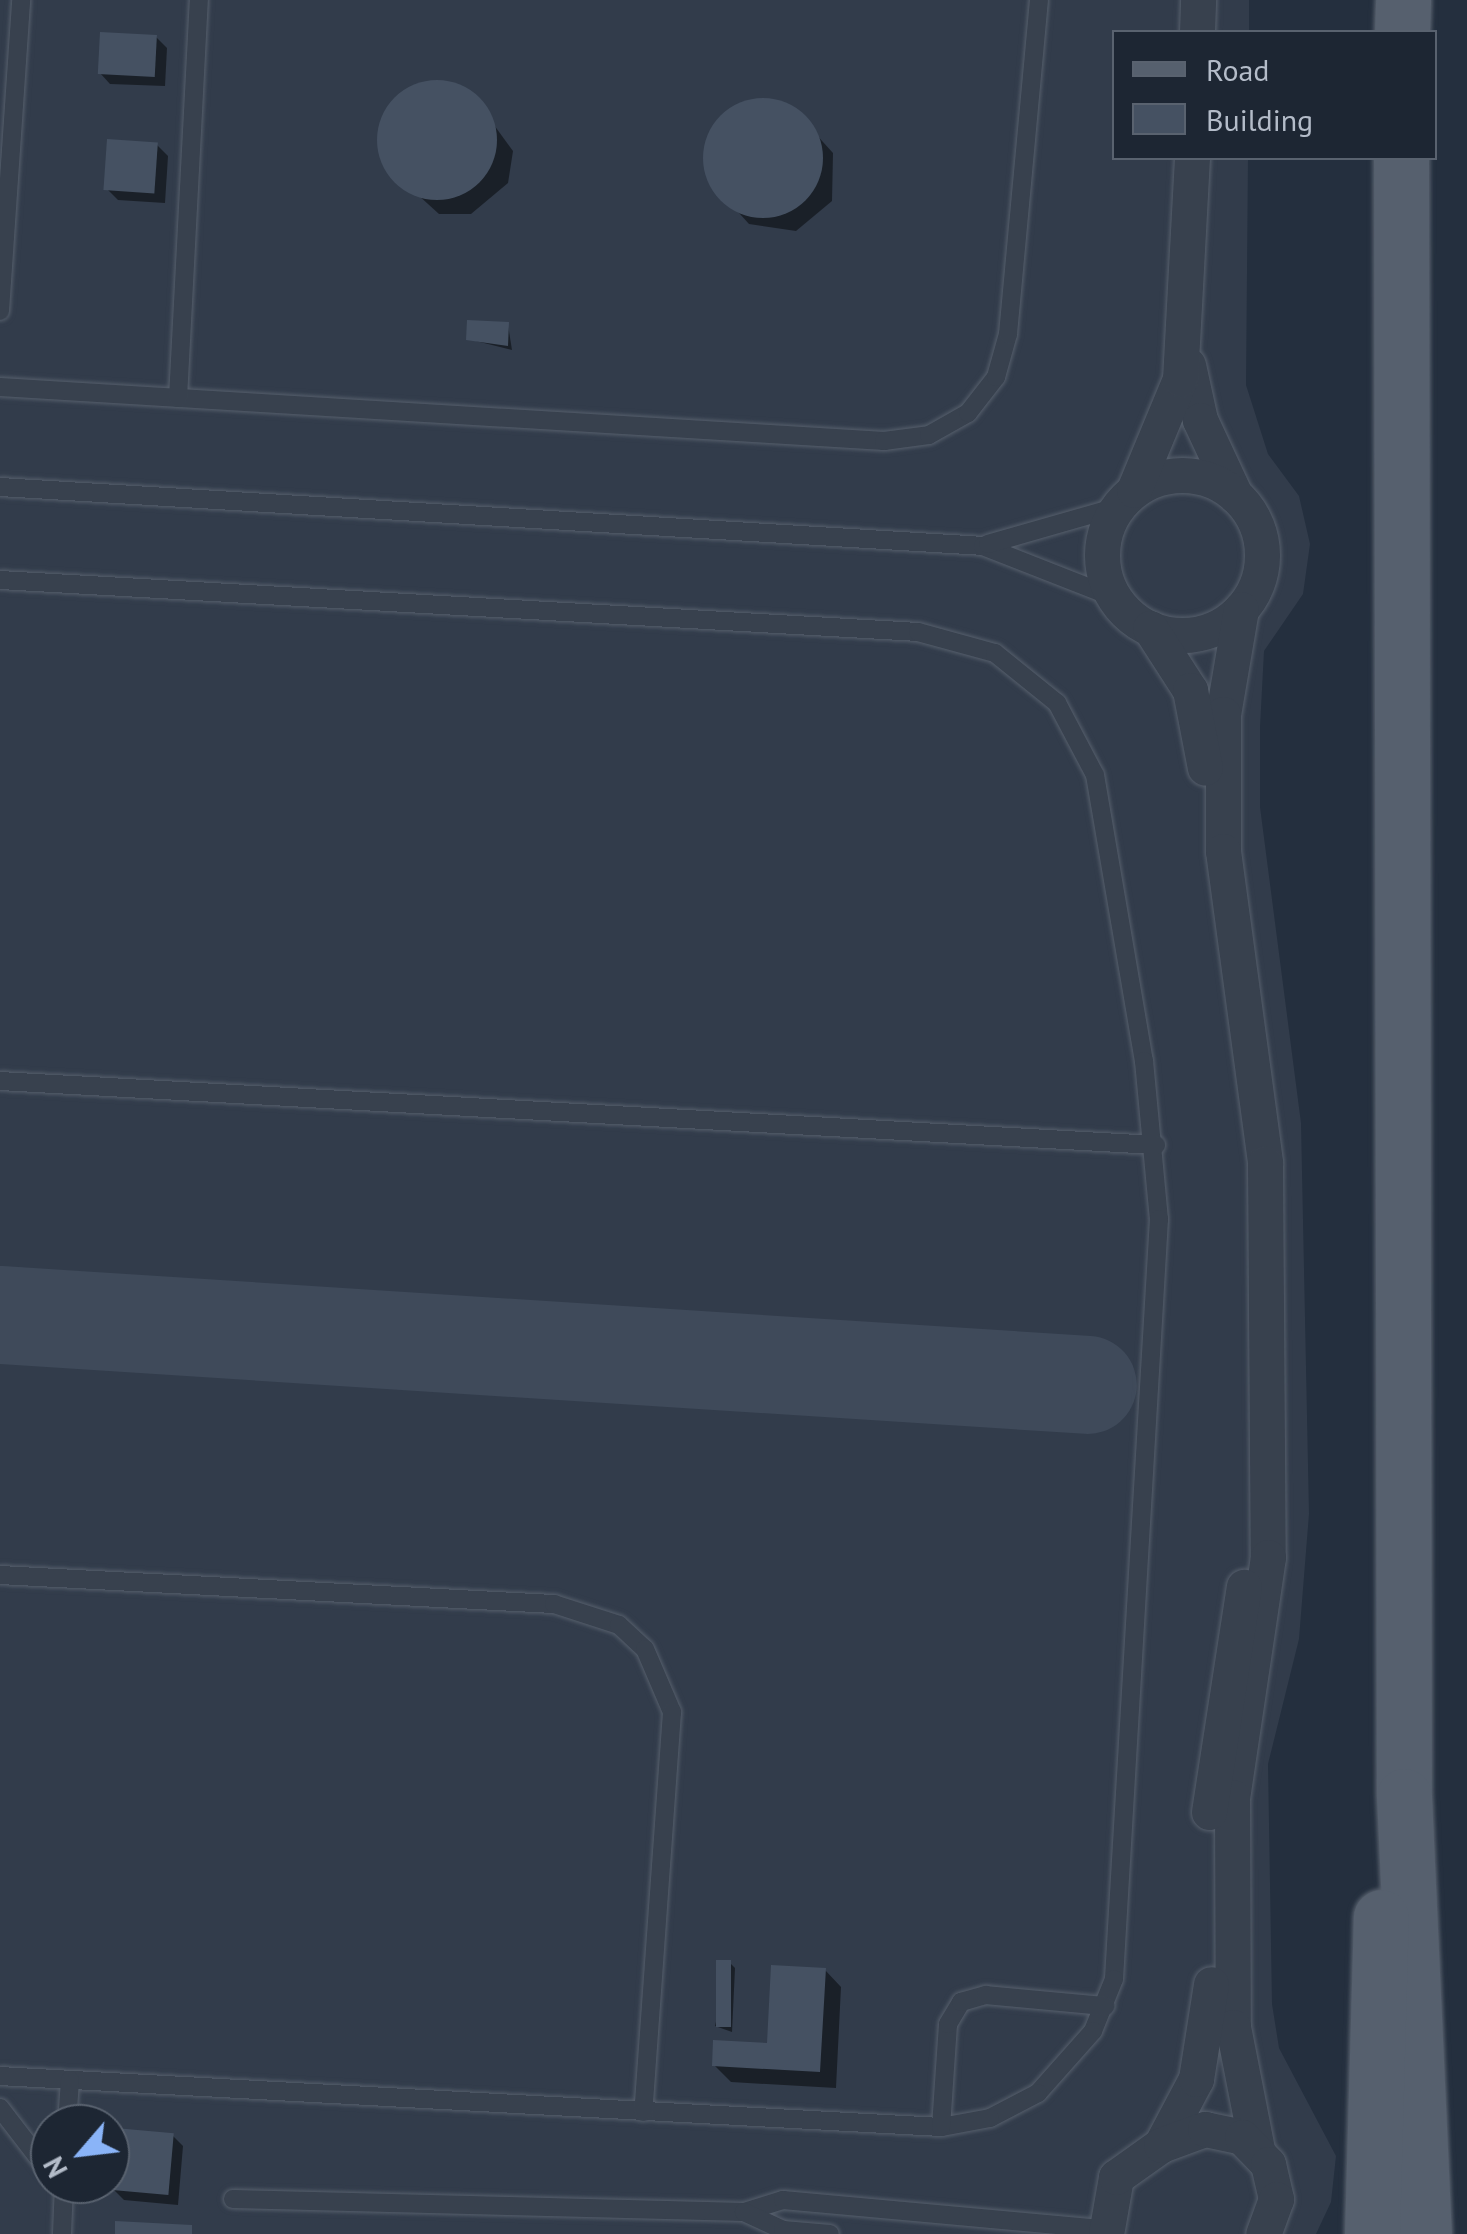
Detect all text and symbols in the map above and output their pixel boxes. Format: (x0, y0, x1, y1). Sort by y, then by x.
legend (1112, 30, 1437, 160)
text: Road (1206, 50, 1270, 89)
text: Building (1206, 100, 1313, 139)
north arrow (30, 2104, 130, 2204)
text: N (34, 2151, 75, 2184)

